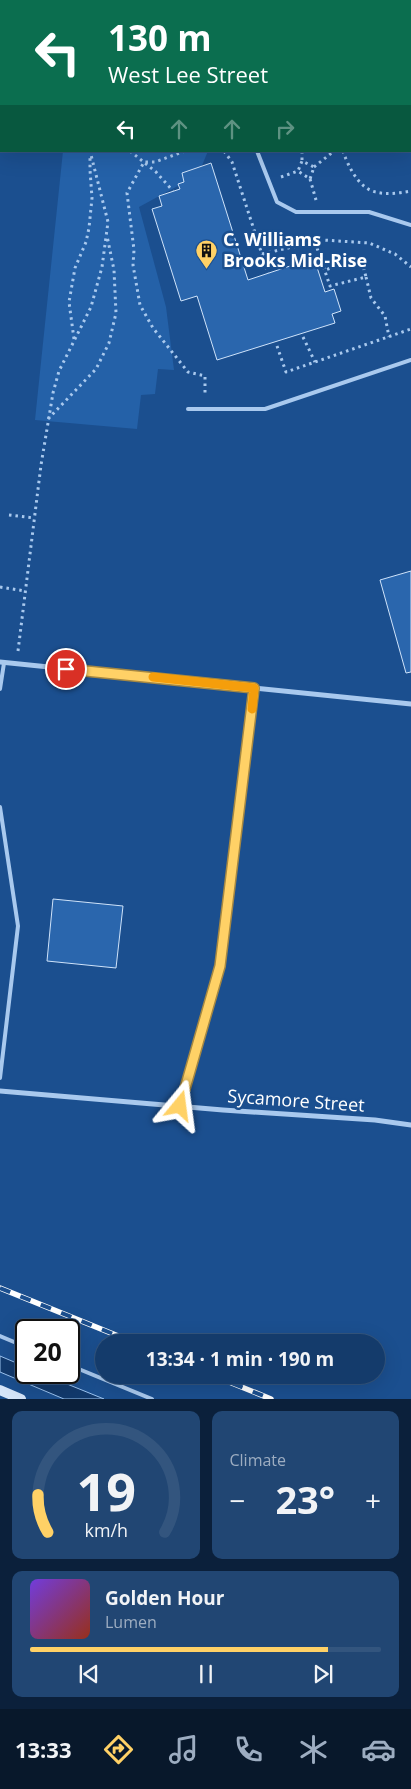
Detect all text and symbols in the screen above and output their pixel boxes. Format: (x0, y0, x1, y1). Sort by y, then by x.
text: 130 m (108, 14, 212, 61)
icon: left (25, 20, 90, 85)
text: West Lee Street (108, 59, 268, 89)
icon: left (112, 115, 140, 143)
icon: ahead (165, 115, 193, 143)
icon: ahead (218, 115, 246, 143)
icon: right (271, 115, 299, 143)
place label: C. Williams Brooks Mid‐Rise (223, 227, 367, 272)
building icon: C. Williams Brooks Mid‐Rise (195, 238, 219, 269)
pin (45, 648, 87, 690)
icon: arrive (52, 655, 80, 683)
position arrow (153, 1079, 205, 1131)
street label: Sycamore Street (227, 1083, 365, 1117)
speed limit sign: 20 (15, 1319, 80, 1384)
text: 13:34 · 1 min · 190 m (146, 1346, 334, 1372)
text: Climate (230, 1449, 286, 1471)
text: 19 (76, 1455, 135, 1526)
text: 23° (275, 1473, 335, 1525)
text: − (230, 1481, 246, 1519)
text: + (365, 1481, 381, 1519)
text: km/h (84, 1518, 127, 1542)
text: Golden Hour (105, 1585, 224, 1611)
text: Lumen (105, 1611, 157, 1633)
icon: previous (75, 1660, 103, 1688)
icon: pause (192, 1660, 220, 1688)
icon: next (309, 1660, 337, 1688)
icon: directions (101, 1732, 136, 1767)
icon: music (166, 1732, 201, 1767)
icon: phone (231, 1732, 266, 1767)
icon: climate (296, 1732, 331, 1767)
icon: car (361, 1732, 396, 1767)
text: 13:33 (15, 1734, 72, 1764)

